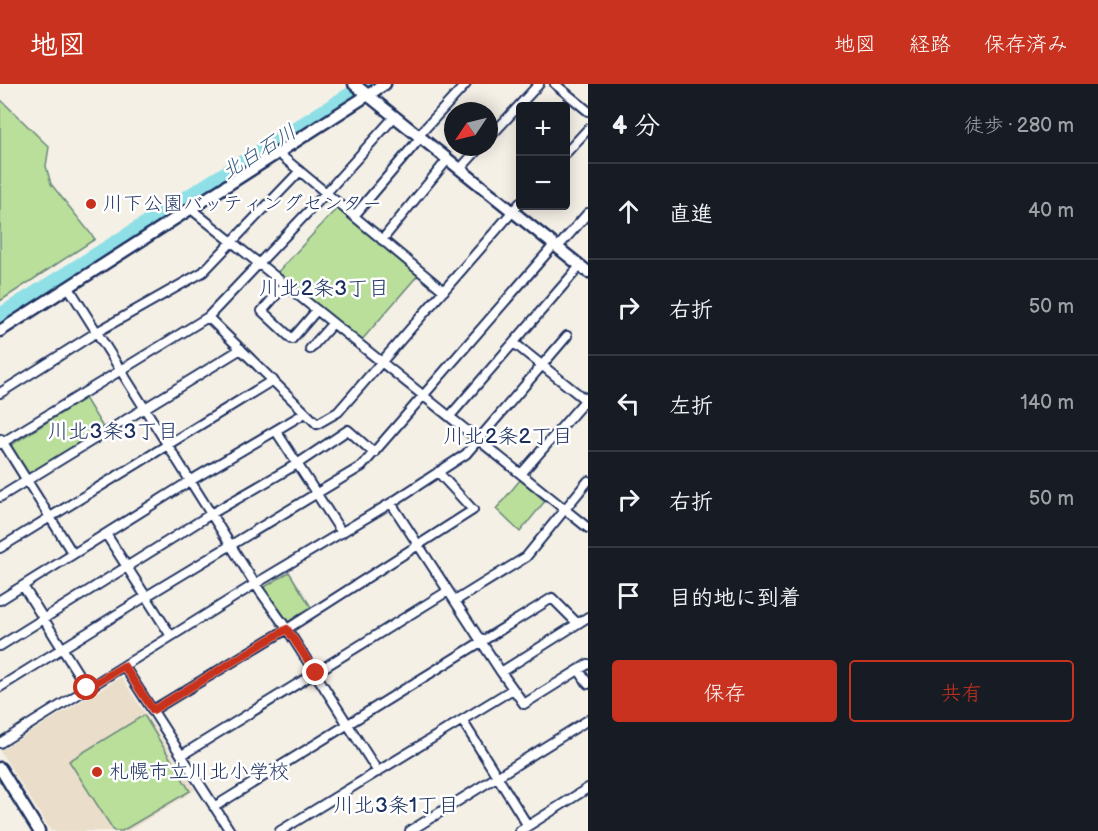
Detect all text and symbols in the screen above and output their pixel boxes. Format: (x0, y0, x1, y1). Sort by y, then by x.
text: 地図 (30, 29, 86, 62)
text: 地図 (834, 32, 876, 57)
text: 経路 (909, 32, 951, 57)
text: 保存済み (984, 32, 1068, 57)
north arrow (444, 102, 498, 156)
map controls (516, 102, 570, 210)
button: + (516, 102, 570, 156)
text: 4 分 (612, 111, 660, 142)
text: 徒歩 · 280 m (964, 114, 1074, 138)
water label: 北白石川 (217, 119, 301, 185)
button: − (516, 156, 570, 210)
place label: 川下公園バッティングセンター (103, 192, 382, 216)
icon: ahead (612, 195, 645, 228)
marker: 川下公園バッティングセンター (84, 197, 98, 211)
text: 40 m (1028, 199, 1074, 223)
text: 直進 (669, 201, 713, 228)
district label: 川北2条3丁目 (259, 276, 389, 301)
icon: right (612, 291, 645, 324)
text: 50 m (1029, 295, 1074, 319)
text: 右折 (669, 297, 713, 324)
icon: left (612, 387, 645, 420)
text: 140 m (1020, 391, 1074, 415)
text: 左折 (669, 393, 713, 420)
district label: 川北3条3丁目 (48, 419, 178, 444)
district label: 川北2条2丁目 (443, 424, 573, 449)
icon: right (612, 483, 645, 516)
text: 50 m (1029, 487, 1074, 511)
text: 右折 (669, 489, 713, 516)
icon: arrive (612, 579, 645, 612)
text: 目的地に到着 (669, 585, 801, 612)
route end (302, 659, 328, 685)
button: 保存 (612, 660, 837, 722)
button: 共有 (849, 660, 1074, 722)
route start (73, 674, 99, 700)
place label: 札幌市立川北小学校 (109, 760, 289, 784)
marker: 札幌市立川北小学校 (90, 765, 104, 779)
district label: 川北3条1丁目 (333, 793, 459, 818)

